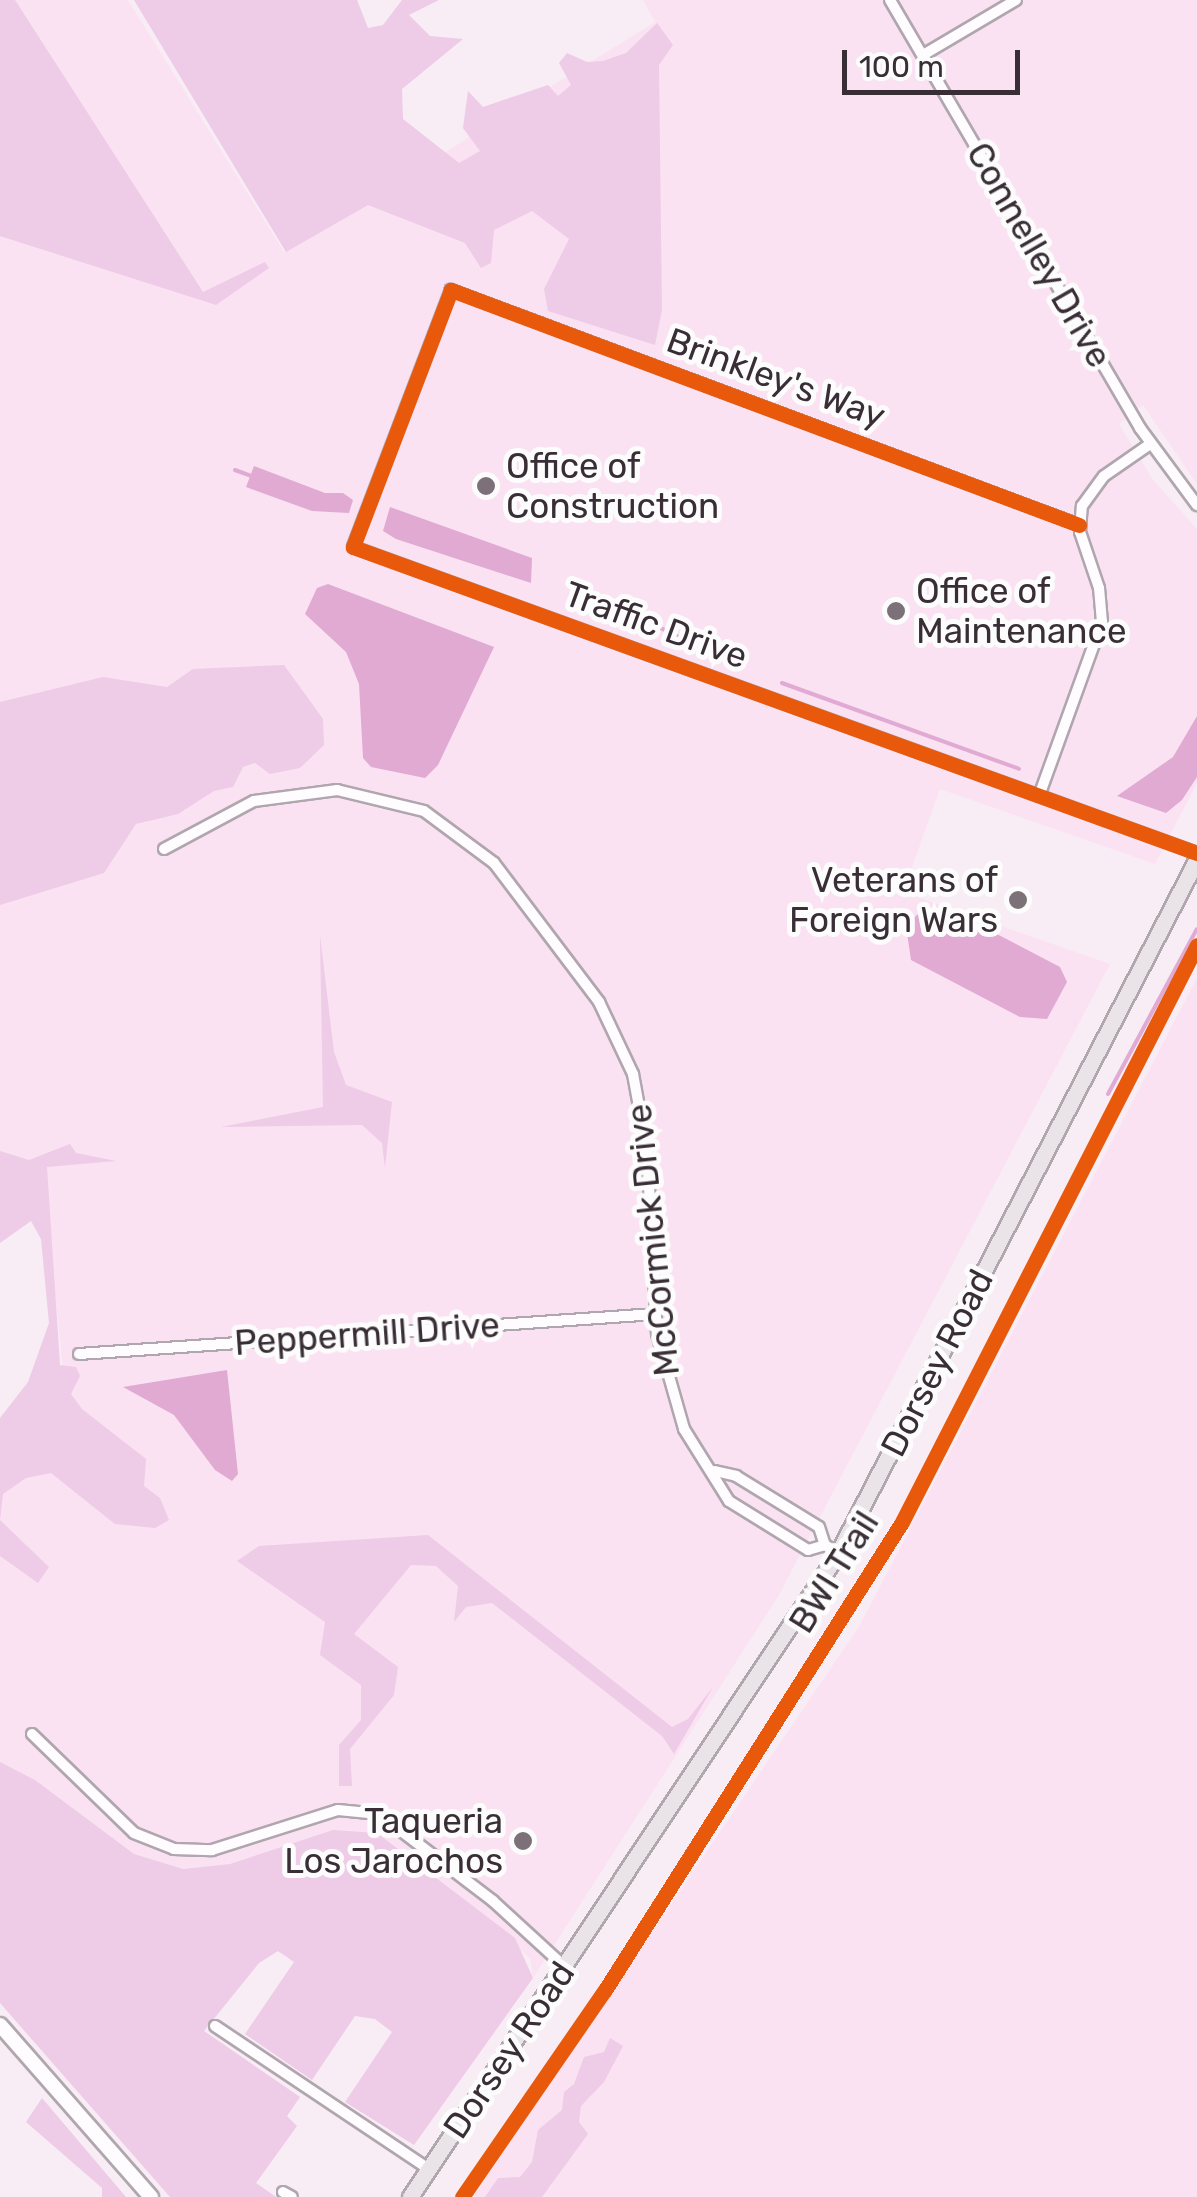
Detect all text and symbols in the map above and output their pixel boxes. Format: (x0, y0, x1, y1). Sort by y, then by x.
scale bar (847, 30, 1024, 92)
text: 100 m (859, 49, 944, 85)
street label: Connelley Drive (957, 135, 1121, 375)
street label: Brinkley's Way (661, 319, 891, 437)
place label: Office of Construction (506, 445, 719, 527)
marker: Office of Construction (475, 475, 497, 497)
place label: Office of Maintenance (916, 570, 1126, 652)
street label: Traffic Drive (559, 572, 753, 678)
marker: Office of Maintenance (885, 600, 907, 622)
place label: Veterans of Foreign Wars (788, 859, 998, 941)
marker: Veterans of Foreign Wars (1007, 889, 1029, 911)
street label: McCormick Drive (618, 1102, 688, 1378)
street label: Dorsey Road (872, 1262, 1002, 1464)
street label: Peppermill Drive (233, 1304, 501, 1364)
street label: BWI Trail (780, 1503, 888, 1641)
place label: Taqueria Los Jarochos (284, 1800, 503, 1882)
marker: Taqueria Los Jarochos (512, 1830, 534, 1852)
street label: Dorsey Road (434, 1953, 584, 2147)

